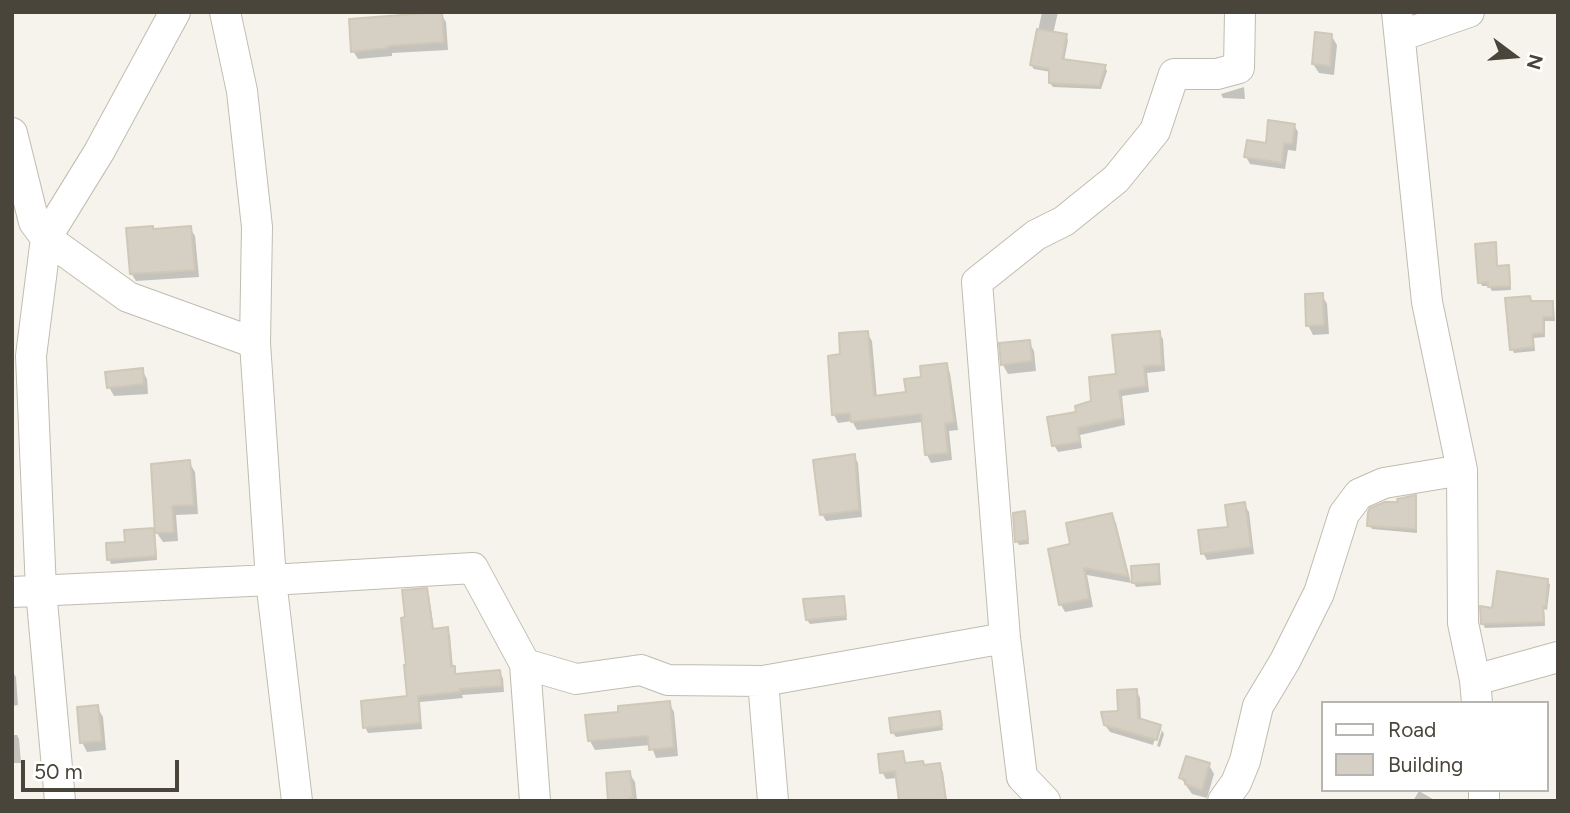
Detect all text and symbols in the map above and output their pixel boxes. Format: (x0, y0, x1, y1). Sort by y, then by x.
north arrow (1479, 21, 1549, 91)
text: N (1522, 52, 1548, 72)
legend (1322, 701, 1549, 792)
text: Road (1388, 717, 1436, 742)
scale bar (24, 746, 182, 790)
text: Building (1388, 752, 1463, 777)
text: 50 m (34, 759, 83, 784)

